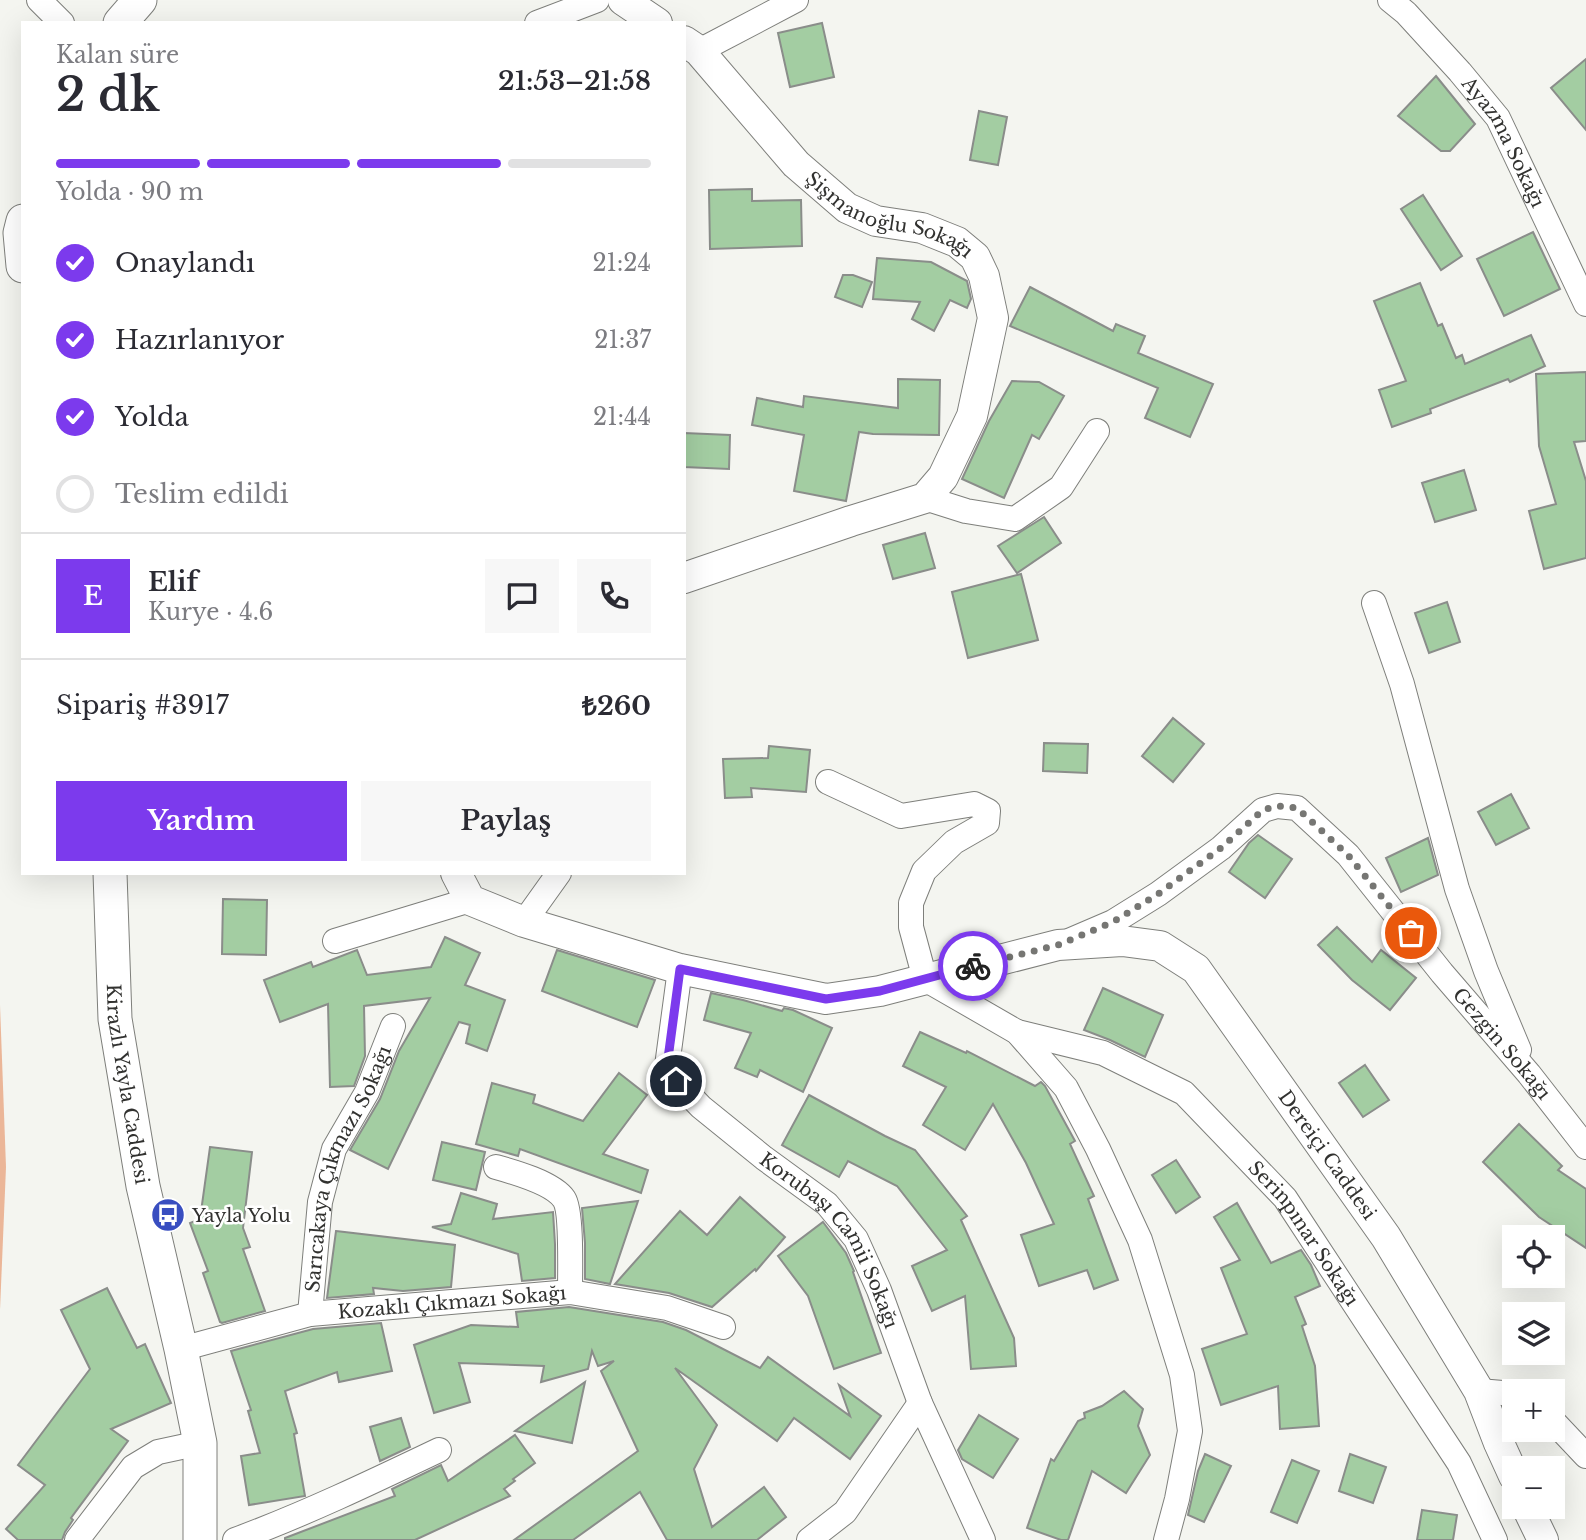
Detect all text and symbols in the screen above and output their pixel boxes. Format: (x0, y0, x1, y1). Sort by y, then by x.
text: Kalan süre (56, 41, 179, 69)
text: 21:53–21:58 (498, 65, 651, 97)
text: 2 dk (56, 66, 160, 123)
street label: Ayazma Sokağı (1457, 71, 1550, 212)
street label: Şişmanoğlu Sokağı (801, 166, 979, 263)
text: Yolda · 90 m (56, 178, 203, 206)
icon: check (56, 244, 94, 282)
text: Onaylandı (115, 247, 255, 279)
text: 21:24 (592, 249, 651, 277)
icon: check (56, 321, 94, 359)
text: Hazırlanıyor (115, 324, 284, 356)
text: 21:37 (594, 326, 651, 354)
icon: check (56, 398, 94, 436)
text: Yolda (115, 401, 189, 433)
text: 21:44 (593, 403, 651, 431)
text: Teslim edildi (115, 478, 289, 510)
button: chat (485, 559, 559, 633)
button: phone (577, 559, 651, 633)
text: Elif (148, 566, 198, 598)
text: E (83, 580, 103, 612)
text: Kurye · 4.6 (148, 598, 273, 626)
text: Sipariş #3917 (56, 689, 229, 721)
text: ₺260 (582, 690, 651, 722)
button: Yardım (56, 781, 347, 861)
button: Paylaş (361, 781, 651, 861)
pin (1381, 903, 1441, 963)
icon: bag (1392, 914, 1430, 952)
courier (938, 931, 1008, 1001)
icon: bike (954, 947, 992, 985)
street label: Kirazlı Yayla Caddesi (102, 983, 154, 1186)
street label: Gezgin Sokağı (1448, 983, 1556, 1104)
street label: Sarıcakaya Çıkmazı Sokağı (300, 1042, 396, 1293)
pin (646, 1051, 706, 1111)
icon: home (657, 1062, 695, 1100)
street label: Dereiçi Caddesi (1274, 1085, 1382, 1224)
street label: Korubaşı Camii Sokağı (755, 1147, 904, 1332)
street label: Serinpınar Sokağı (1244, 1156, 1364, 1310)
bus stop icon: Yayla Yolu (149, 1196, 187, 1234)
place label: Yayla Yolu (191, 1204, 291, 1227)
map controls (1502, 1225, 1565, 1519)
button: locate (1502, 1225, 1565, 1288)
street label: Kozaklı Çıkmazı Sokağı (337, 1281, 568, 1323)
button: layers (1502, 1302, 1565, 1365)
button: + (1502, 1379, 1565, 1442)
button: − (1502, 1456, 1565, 1519)

